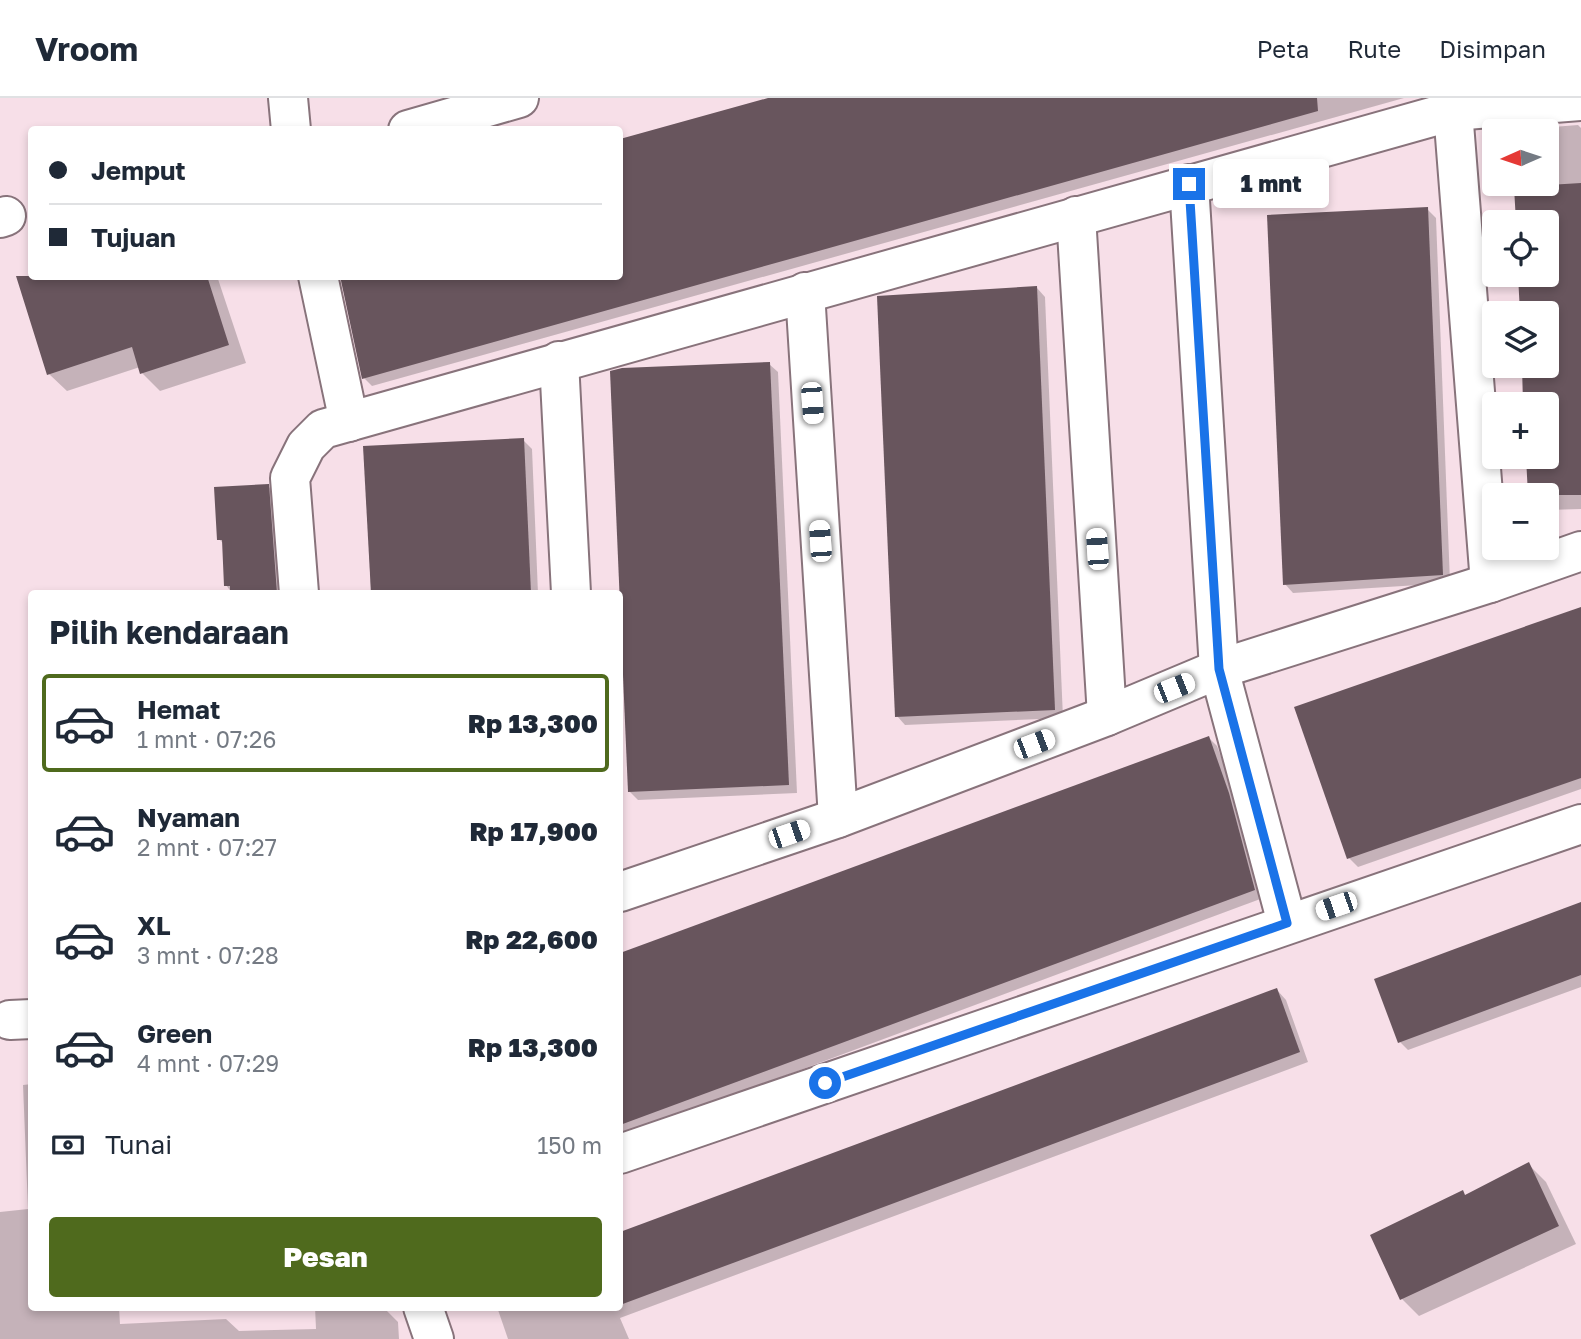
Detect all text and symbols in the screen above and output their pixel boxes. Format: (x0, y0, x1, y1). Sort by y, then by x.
text: Vroom (35, 29, 138, 68)
text: Peta (1257, 34, 1309, 63)
text: Rute (1347, 34, 1401, 63)
text: Disimpan (1439, 34, 1546, 63)
north arrow (1482, 119, 1559, 196)
map controls (1482, 119, 1559, 560)
text: Jemput (91, 155, 186, 186)
callout: 1 mnt (1214, 160, 1329, 208)
route end (1173, 168, 1205, 200)
text: 1 mnt (1240, 169, 1302, 197)
button: locate (1482, 210, 1559, 287)
text: Tujuan (91, 222, 176, 253)
button: layers (1482, 301, 1559, 378)
car (801, 381, 824, 425)
button: + (1482, 392, 1559, 469)
button: − (1482, 483, 1559, 560)
car (809, 519, 832, 563)
car (1086, 527, 1109, 571)
text: Pilih kendaraan (49, 613, 289, 651)
car (1151, 670, 1198, 706)
icon: car (53, 692, 116, 755)
text: Hemat (137, 694, 220, 725)
text: Rp 13,300 (468, 708, 598, 739)
text: 1 mnt · 07:26 (137, 725, 276, 753)
car (1011, 727, 1058, 761)
icon: car (53, 800, 116, 863)
text: Nyaman (137, 802, 240, 833)
text: Rp 17,900 (469, 816, 598, 847)
car (766, 817, 813, 851)
text: 2 mnt · 07:27 (137, 833, 277, 861)
car (1313, 889, 1360, 923)
icon: car (53, 908, 116, 971)
text: XL (137, 910, 171, 941)
text: Rp 22,600 (465, 924, 598, 955)
text: 3 mnt · 07:28 (137, 941, 279, 969)
icon: car (53, 1016, 116, 1079)
text: Green (137, 1018, 212, 1049)
text: Rp 13,300 (468, 1032, 598, 1063)
text: 4 mnt · 07:29 (137, 1049, 279, 1077)
route start (809, 1067, 841, 1099)
icon: cash (49, 1126, 87, 1164)
text: Tunai (105, 1129, 172, 1160)
text: 150 m (537, 1131, 602, 1159)
button: Pesan (49, 1217, 602, 1297)

